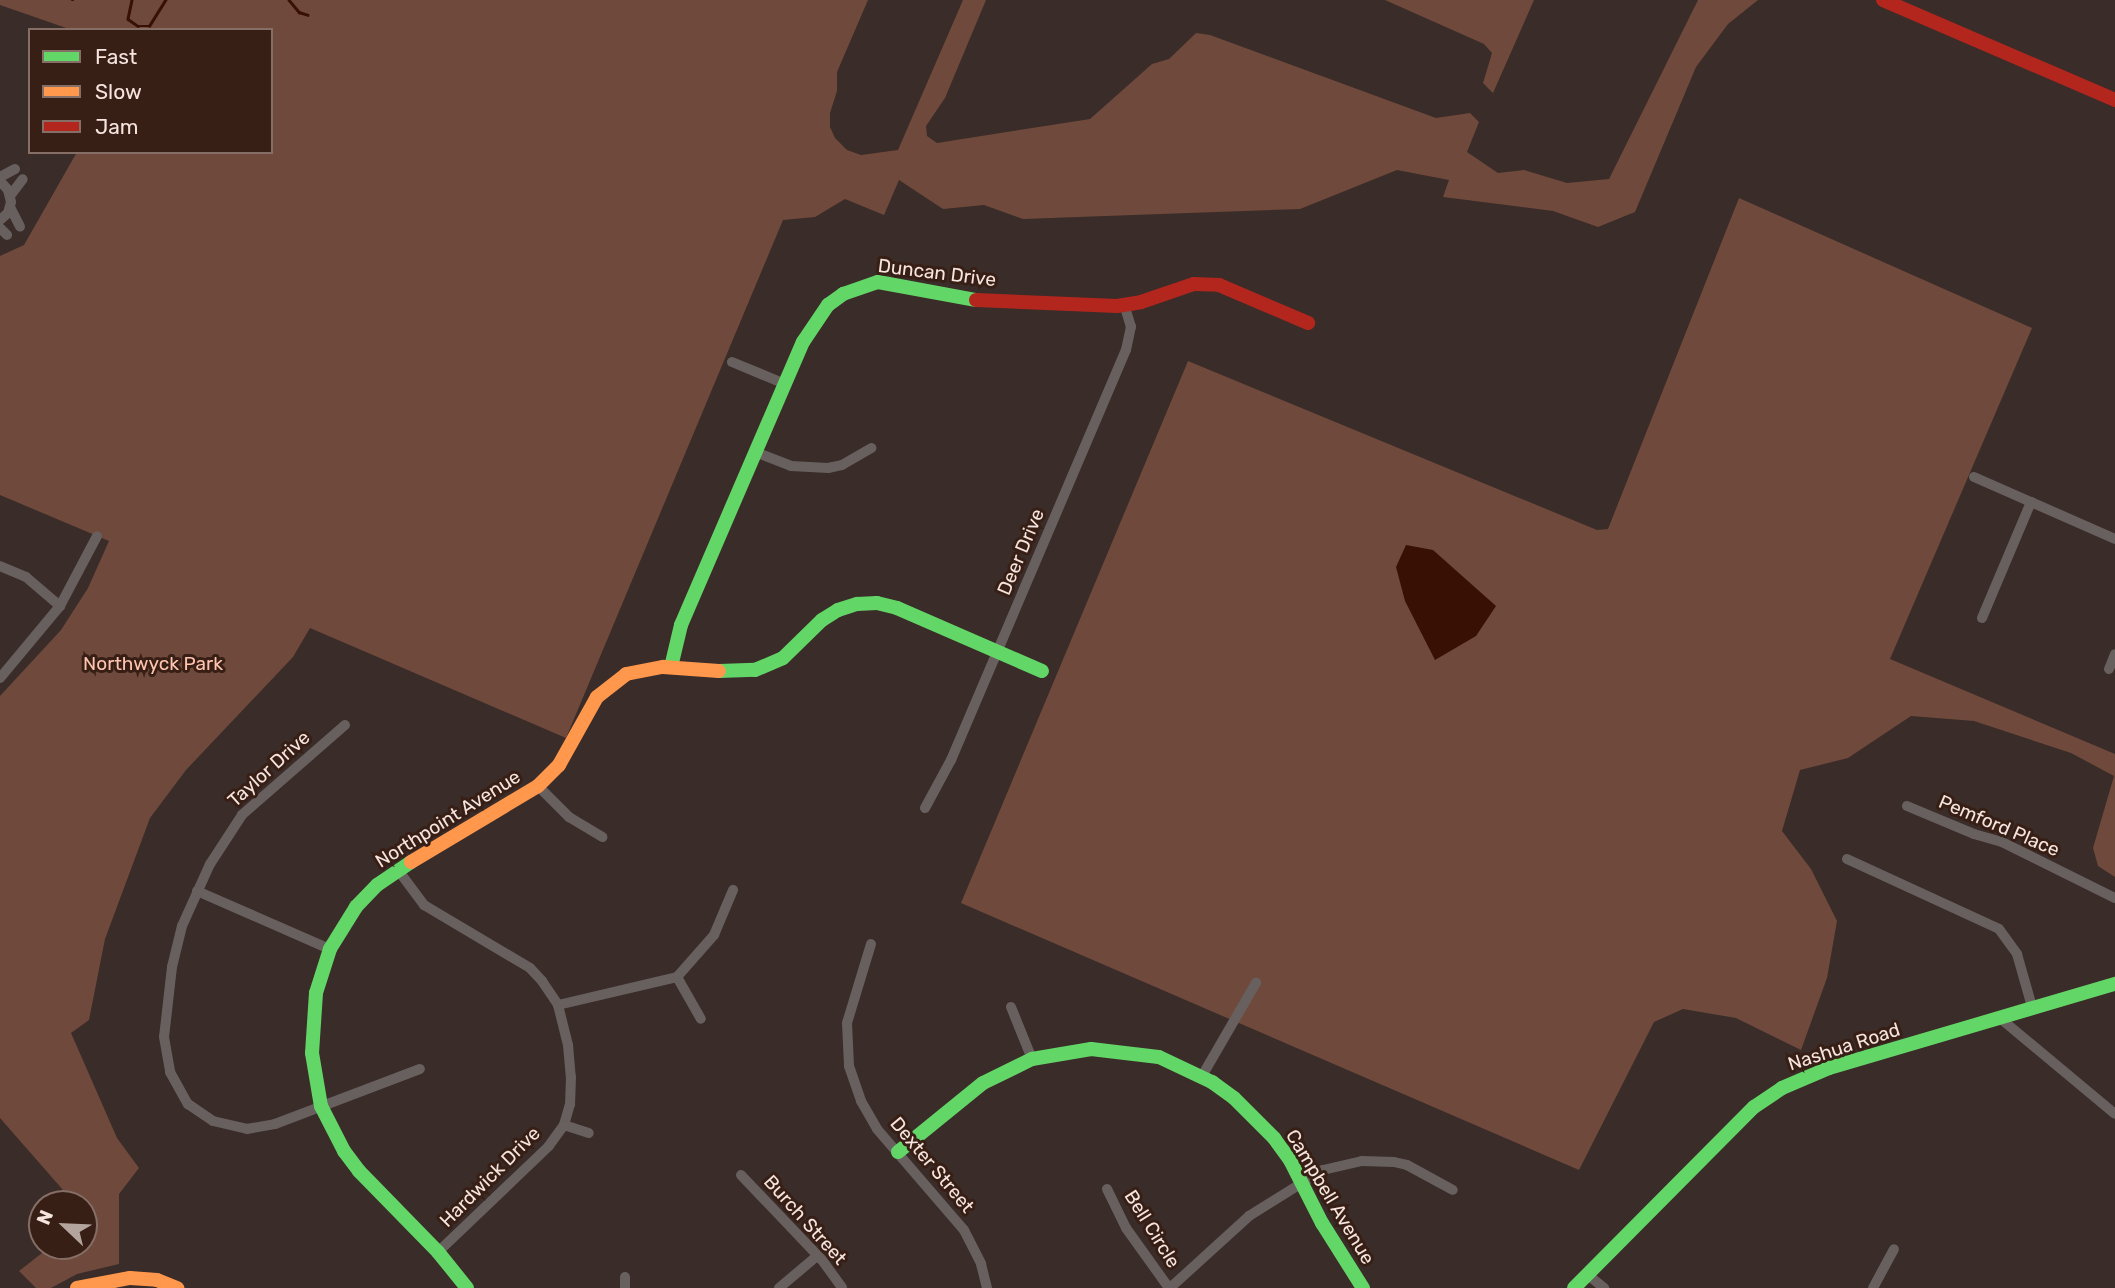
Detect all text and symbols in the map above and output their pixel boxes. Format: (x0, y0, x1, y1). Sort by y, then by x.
legend (28, 28, 273, 154)
text: Fast (95, 44, 137, 69)
text: Slow (95, 79, 142, 104)
text: Jam (95, 114, 139, 139)
street label: Duncan Drive (877, 254, 997, 292)
street label: Deer Drive (993, 505, 1049, 599)
park label: Northwyck Park (83, 653, 223, 675)
street label: Taylor Drive (223, 726, 315, 812)
street label: Northpoint Avenue (371, 765, 525, 873)
street label: Pemford Place (1935, 790, 2063, 862)
street label: Nashua Road (1785, 1018, 1903, 1076)
street label: Dexter Street (885, 1112, 979, 1218)
street label: Hardwick Drive (435, 1122, 545, 1232)
street label: Campbell Avenue (1281, 1125, 1379, 1269)
street label: Burch Street (759, 1170, 851, 1270)
street label: Bell Circle (1119, 1186, 1185, 1272)
north arrow (28, 1190, 98, 1260)
text: N (32, 1207, 58, 1228)

